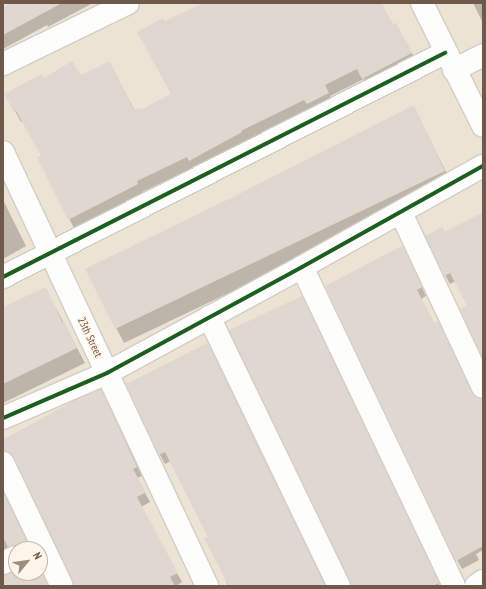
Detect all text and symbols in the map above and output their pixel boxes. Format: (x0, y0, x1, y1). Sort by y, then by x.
street label: 23th Street (75, 315, 105, 359)
north arrow (8, 541, 48, 581)
text: N (30, 550, 45, 562)

